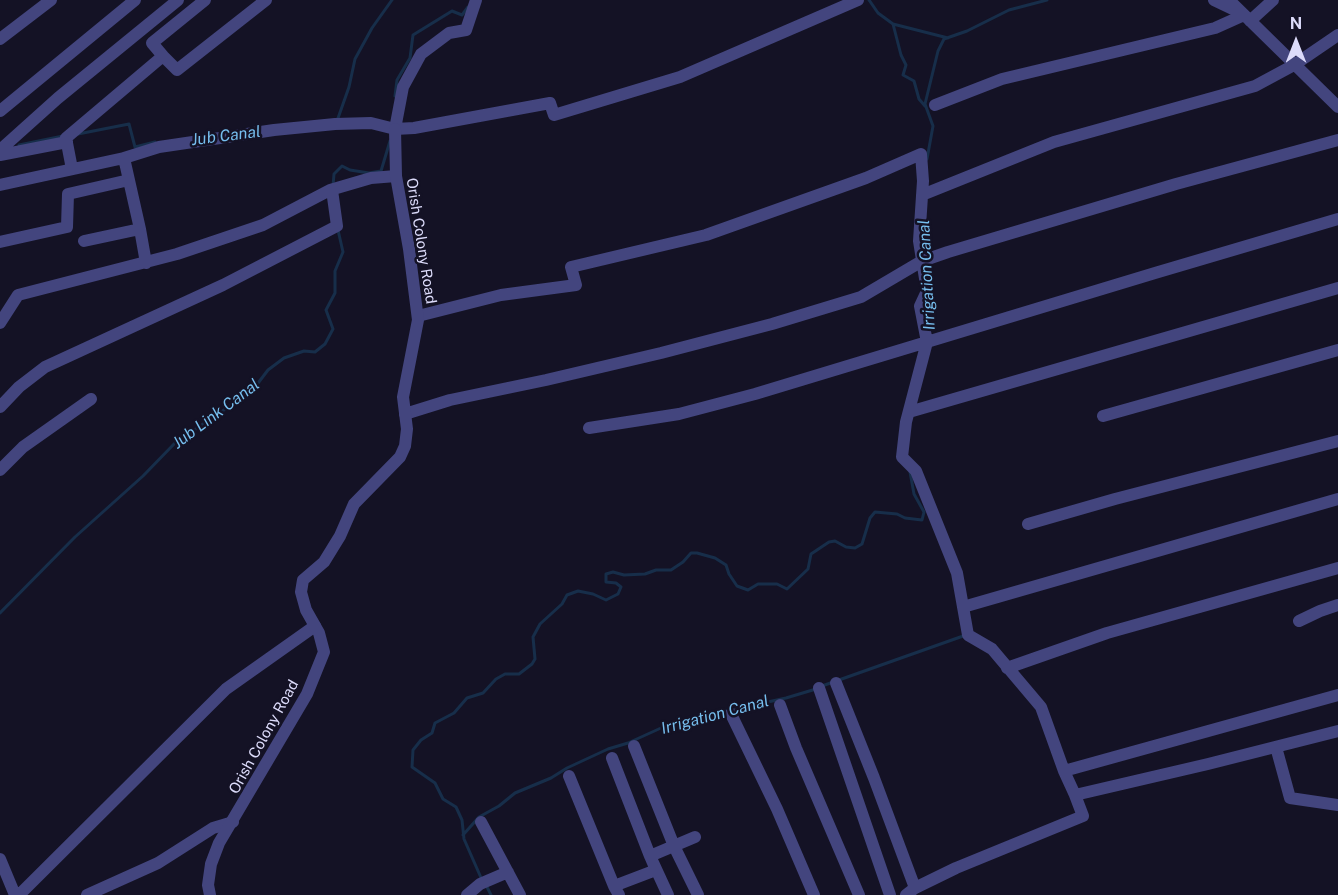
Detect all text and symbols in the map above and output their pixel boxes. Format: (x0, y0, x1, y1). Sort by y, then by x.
north arrow (1266, 12, 1326, 72)
text: N (1290, 14, 1302, 33)
water label: Jub Canal (190, 122, 262, 150)
street label: Orish Colony Road (402, 177, 440, 305)
water label: Irrigation Canal (915, 219, 939, 331)
water label: Jub Link Canal (169, 375, 263, 453)
street label: Orish Colony Road (225, 677, 303, 797)
water label: Irrigation Canal (659, 691, 771, 739)

